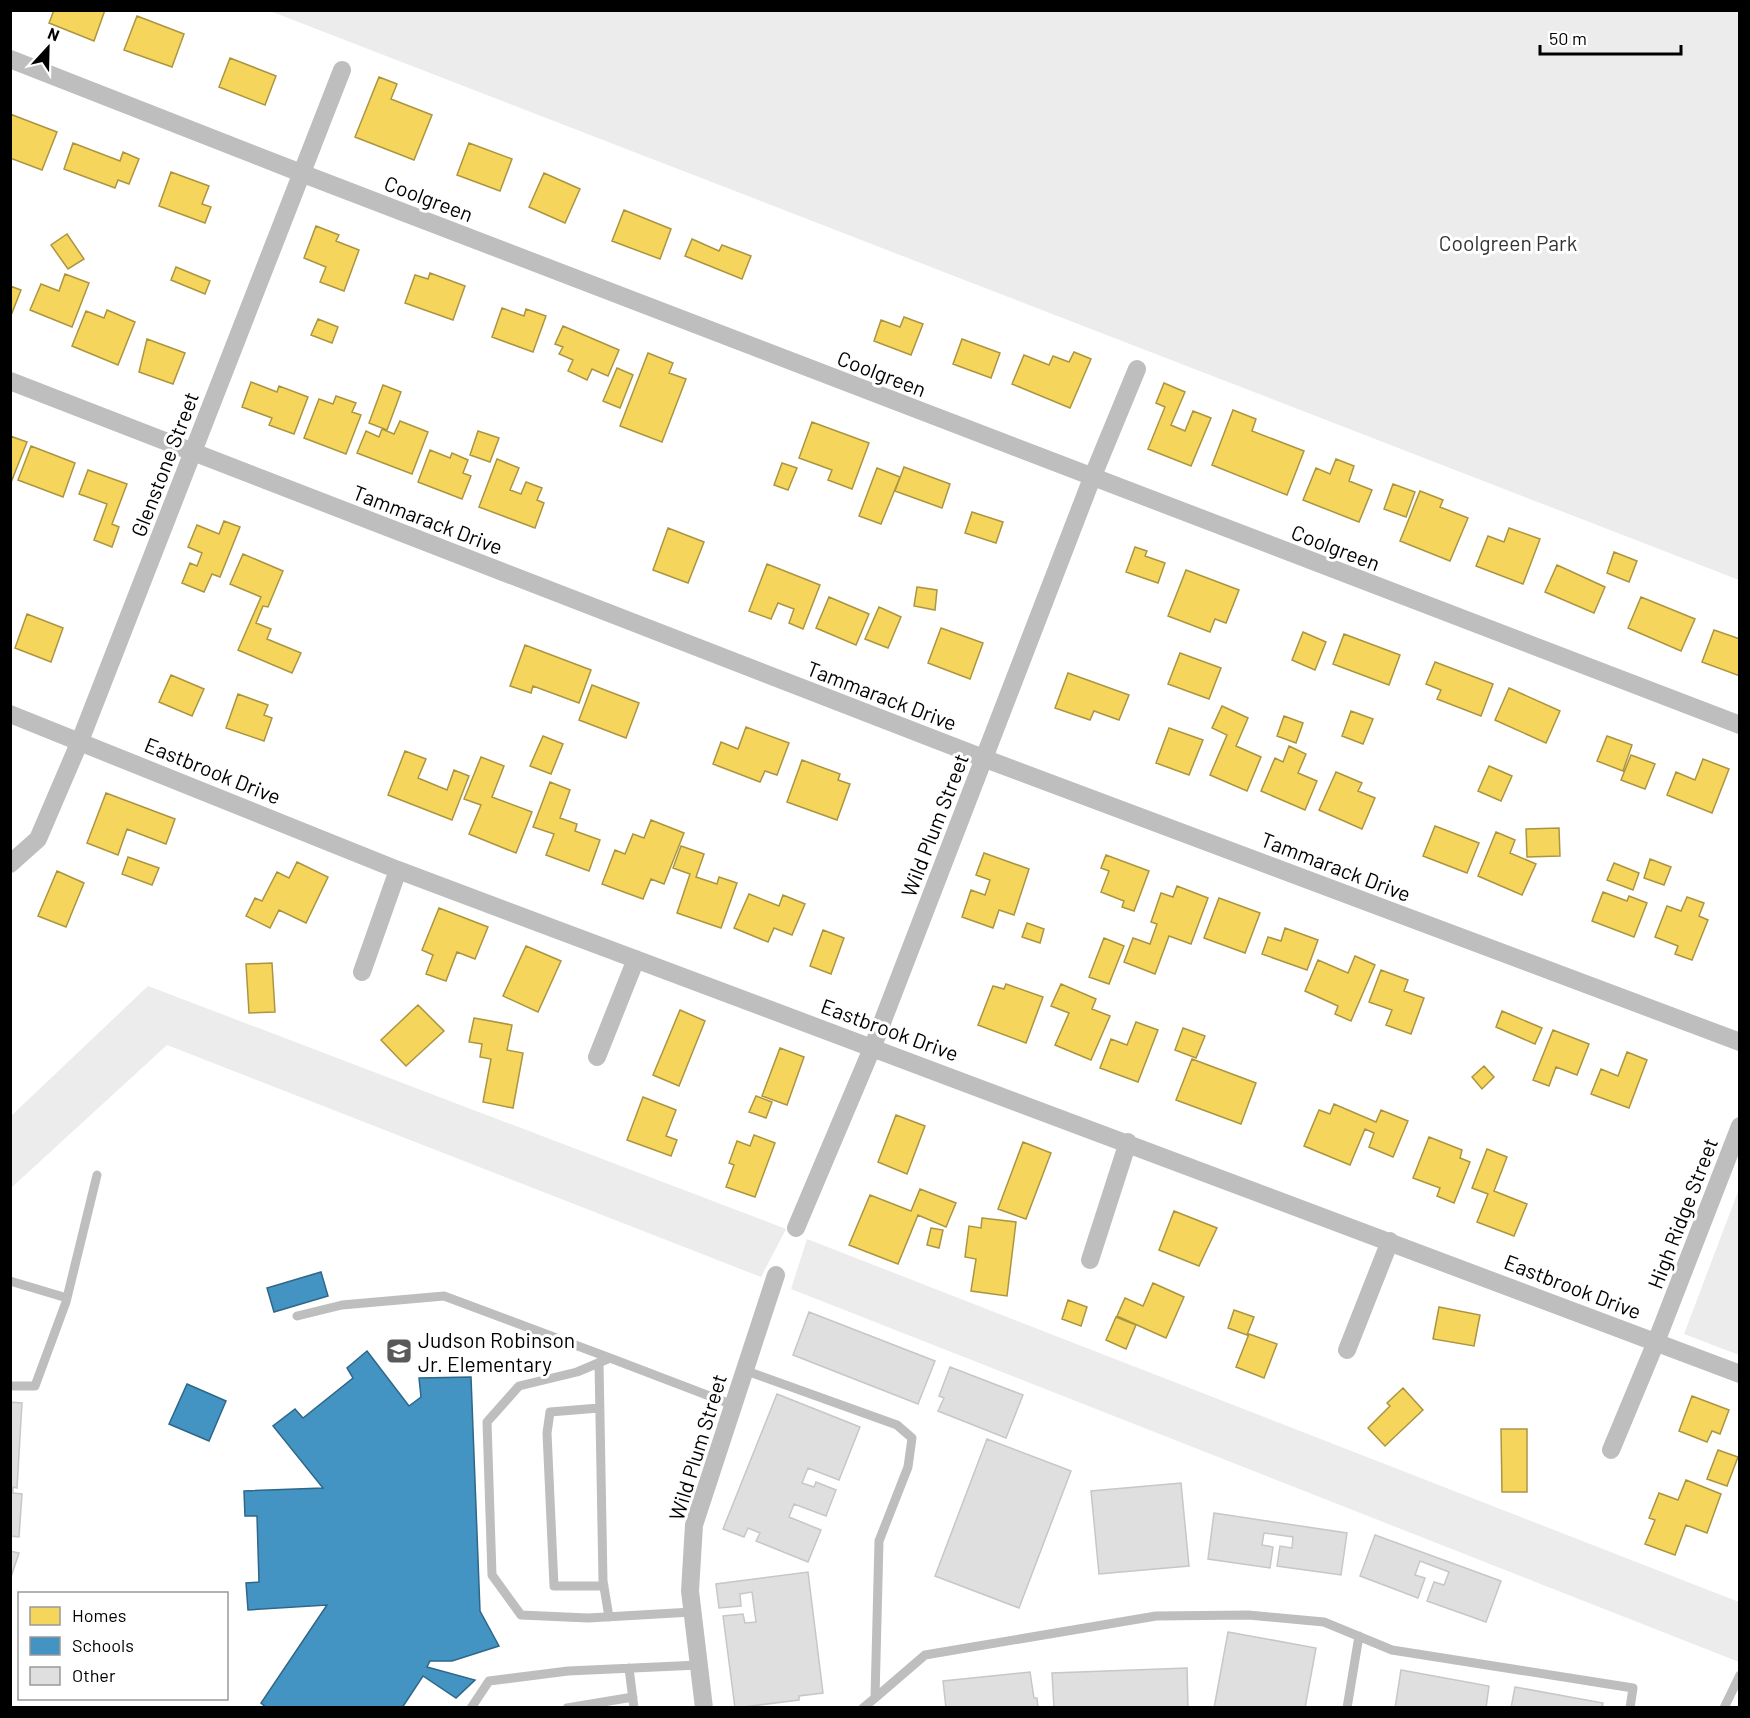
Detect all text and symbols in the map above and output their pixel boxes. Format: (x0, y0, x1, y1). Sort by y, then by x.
north arrow (18, 18, 78, 78)
scale bar (1540, 18, 1681, 56)
text: N (45, 23, 62, 44)
text: 50 m (1549, 27, 1587, 49)
street label: Coolgreen (381, 170, 477, 226)
park label: Coolgreen Park (1439, 230, 1577, 255)
street label: Coolgreen (834, 345, 930, 401)
street label: Glenstone Street (125, 388, 203, 540)
street label: Tammarack Drive (349, 479, 507, 559)
street label: Coolgreen (1288, 519, 1384, 575)
street label: Tammarack Drive (803, 655, 961, 735)
street label: Eastbrook Drive (141, 731, 285, 809)
street label: Wild Plum Street (895, 750, 973, 900)
street label: Tammarack Drive (1257, 826, 1415, 906)
street label: Eastbrook Drive (818, 993, 962, 1065)
street label: High Ridge Street (1642, 1134, 1722, 1292)
street label: Eastbrook Drive (1501, 1248, 1645, 1324)
place label: Judson Robinson Jr. Elementary (418, 1327, 575, 1376)
school or university icon: Judson Robinson Jr. Elementary (384, 1336, 414, 1366)
street label: Wild Plum Street (663, 1371, 731, 1523)
legend (18, 1592, 228, 1700)
text: Homes (72, 1604, 126, 1626)
text: Schools (72, 1634, 134, 1656)
text: Other (72, 1664, 116, 1686)

